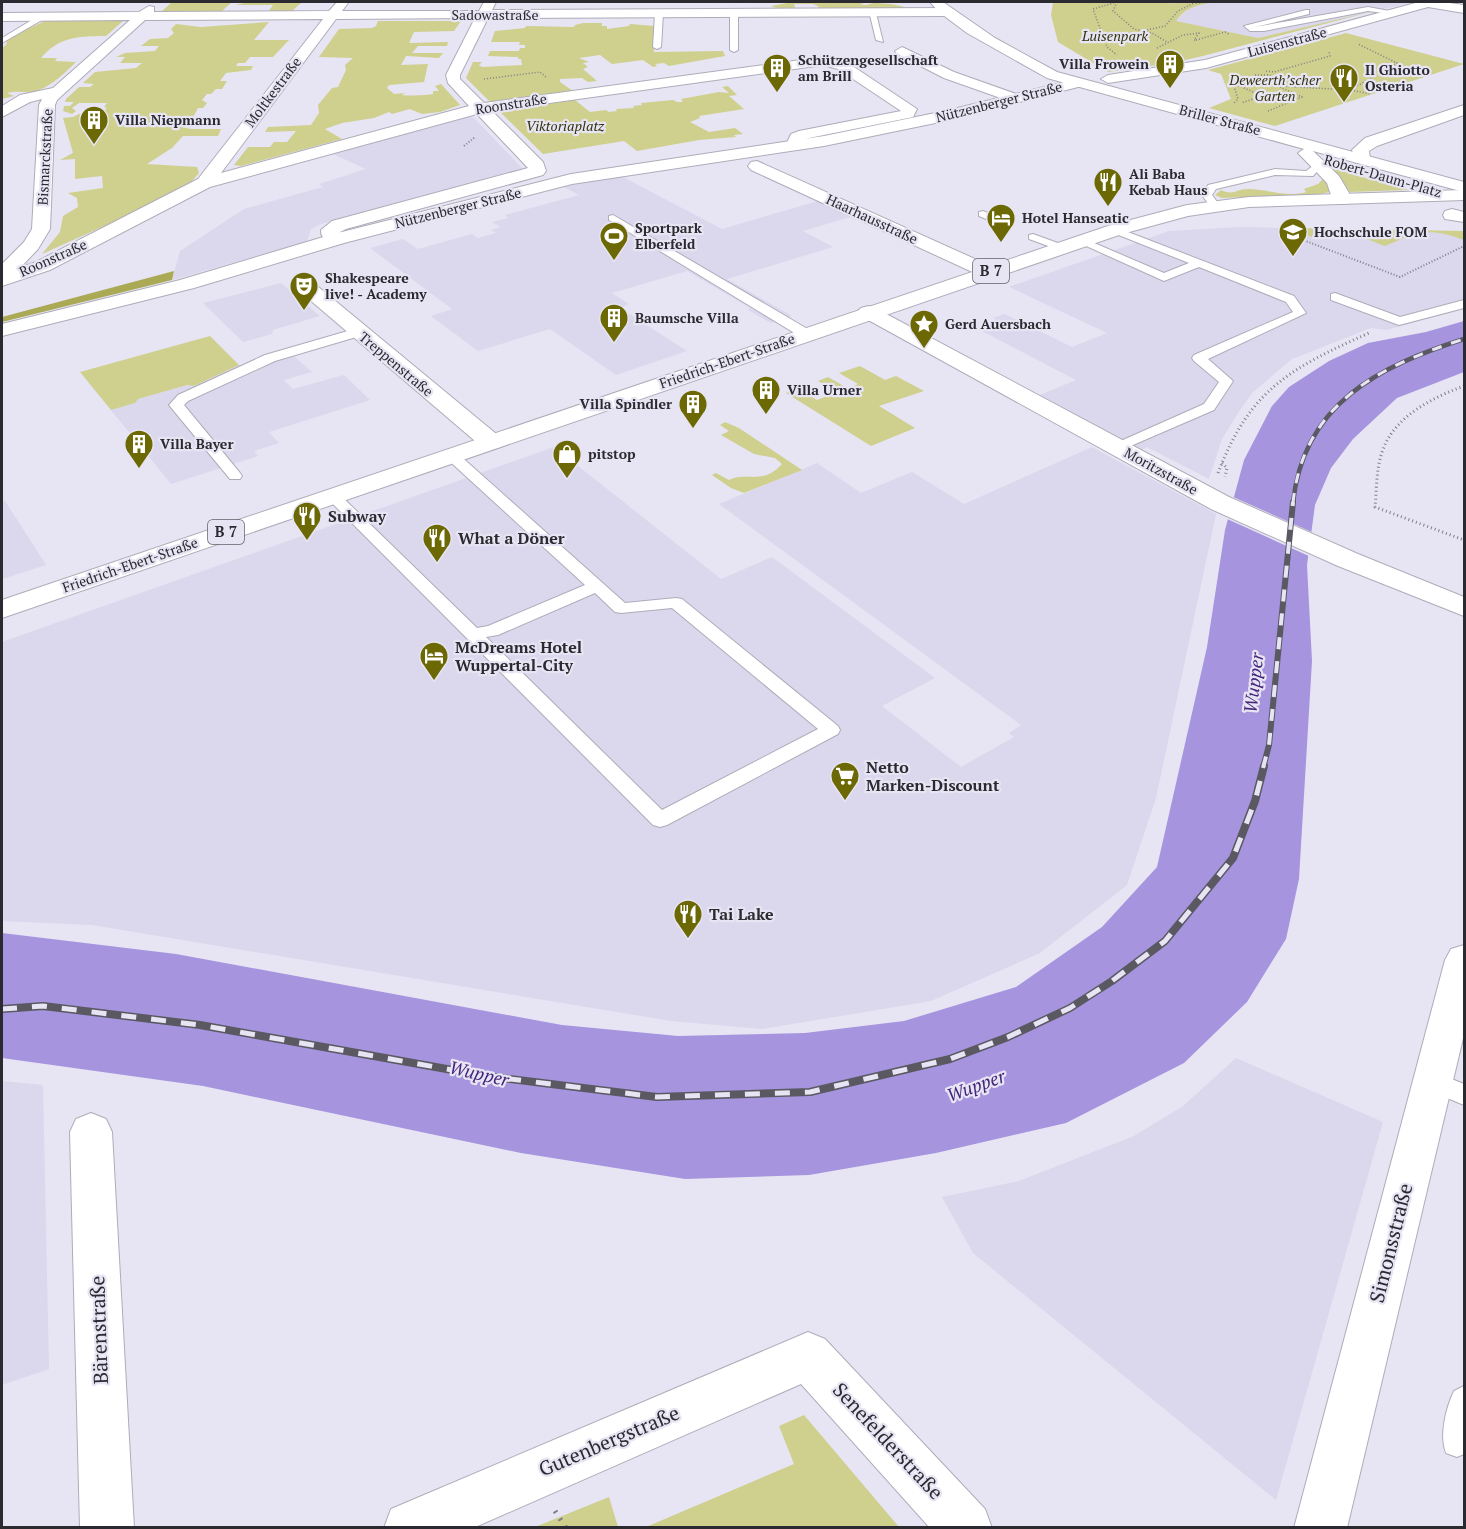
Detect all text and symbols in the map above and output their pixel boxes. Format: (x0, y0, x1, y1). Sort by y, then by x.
street label: Sadowastraße (452, 5, 538, 24)
street label: Luisenstraße (1245, 22, 1328, 61)
park label: Luisenpark (1081, 26, 1148, 45)
building icon: Villa Frowein (1154, 48, 1186, 90)
place label: Schützengesellschaft am Brill (798, 50, 939, 85)
building icon: Schützengesellschaft am Brill (761, 52, 793, 94)
street label: Moltkestraße (240, 53, 305, 131)
place label: Villa Frowein (1059, 54, 1149, 73)
place label: Il Ghiotto Osteria (1365, 60, 1430, 95)
restaurant icon: Il Ghiotto Osteria (1328, 62, 1360, 104)
park label: Deweerth’scher Garten (1228, 70, 1321, 105)
street label: Nützenberger Straße (934, 77, 1064, 126)
street label: Roonstraße (474, 88, 548, 119)
street label: Briller Straße (1177, 100, 1263, 140)
building icon: Villa Niepmann (78, 104, 110, 146)
street label: Bismarckstraße (32, 108, 57, 206)
place label: Villa Niepmann (115, 110, 221, 129)
park label: Viktoriaplatz (526, 116, 605, 135)
street label: Robert-Daum-Platz (1322, 150, 1444, 201)
place label: Ali Baba Kebab Haus (1129, 164, 1207, 199)
restaurant icon: Ali Baba Kebab Haus (1092, 166, 1124, 208)
street label: Nützenberger Straße (393, 183, 523, 232)
street label: Haarhausstraße (823, 189, 921, 248)
hotel icon: Hotel Hanseatic (985, 202, 1017, 244)
place label: Hotel Hanseatic (1022, 208, 1129, 227)
school or university icon: Hochschule FOM (1277, 216, 1309, 258)
place label: Sportpark Elberfeld (635, 218, 703, 253)
sports icon: Sportpark Elberfeld (598, 220, 630, 262)
place label: Hochschule FOM (1314, 222, 1427, 241)
street label: Roonstraße (16, 234, 90, 281)
road number: B 7 (973, 259, 1009, 283)
place label: Shakespeare live! - Academy (325, 268, 427, 303)
theatre icon: Shakespeare live! - Academy (288, 270, 320, 312)
building icon: Baumsche Villa (598, 302, 630, 344)
place label: Baumsche Villa (635, 308, 739, 327)
place icon: Gerd Auersbach (908, 308, 940, 350)
place label: Gerd Auersbach (945, 314, 1051, 333)
street label: Treppenstraße (355, 327, 437, 400)
street label: Friedrich-Ebert-Straße (657, 328, 797, 393)
building icon: Villa Urner (750, 374, 782, 416)
place label: Villa Urner (787, 380, 861, 399)
building icon: Villa Spindler (677, 388, 709, 430)
place label: Villa Spindler (580, 394, 672, 413)
building icon: Villa Bayer (123, 428, 155, 470)
place label: Villa Bayer (160, 434, 233, 453)
shop icon: pitstop (551, 438, 583, 480)
street label: Moritzstraße (1121, 443, 1201, 499)
place label: pitstop (588, 444, 636, 463)
restaurant icon: Subway (291, 500, 323, 542)
place label: Subway (328, 505, 387, 527)
road number: B 7 (208, 520, 244, 544)
restaurant icon: What a Döner (421, 522, 453, 564)
place label: What a Döner (458, 527, 565, 549)
street label: Friedrich-Ebert-Straße (60, 532, 200, 597)
place label: McDreams Hotel Wuppertal-City (455, 636, 582, 676)
hotel icon: McDreams Hotel Wuppertal-City (418, 640, 450, 682)
water label: Wupper (1237, 650, 1269, 714)
place label: Netto Marken-Discount (866, 756, 1000, 796)
supermarket icon: Netto Marken-Discount (829, 760, 861, 802)
restaurant icon: Tai Lake (672, 898, 704, 940)
place label: Tai Lake (709, 903, 774, 925)
water label: Wupper (447, 1055, 512, 1092)
water label: Wupper (943, 1063, 1009, 1107)
street label: Simonsstraße (1363, 1180, 1418, 1305)
street label: Bärenstraße (83, 1275, 114, 1385)
street label: Senefelderstraße (827, 1376, 950, 1505)
street label: Gutenbergstraße (534, 1399, 683, 1482)

